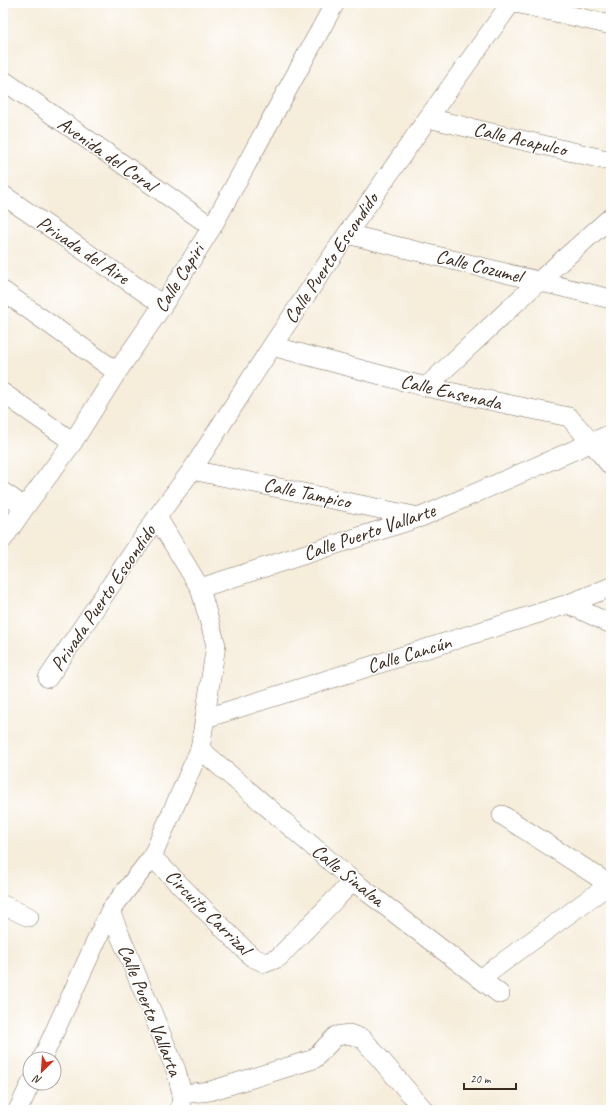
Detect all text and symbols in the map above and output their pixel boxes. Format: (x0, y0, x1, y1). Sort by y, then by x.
street label: Avenida del Coral (53, 111, 164, 199)
street label: Calle Acapulco (471, 116, 571, 162)
street label: Calle Puerto Escondido (278, 186, 385, 328)
street label: Privada del Aire (32, 210, 135, 291)
street label: Calle Capiri (148, 237, 211, 317)
street label: Calle Cozumel (433, 243, 528, 290)
street label: Calle Ensenada (398, 368, 506, 416)
street label: Calle Tampico (261, 472, 355, 515)
street label: Calle Puerto Vallarte (300, 497, 440, 566)
street label: Privada Puerto Escondido (45, 519, 162, 676)
street label: Calle Cancún (364, 629, 455, 679)
street label: Calle Sinaloa (307, 838, 391, 913)
street label: Circuito Carrizal (160, 864, 259, 963)
street label: Calle Puerto Vallarta (112, 941, 188, 1081)
north arrow (22, 1051, 62, 1091)
scale bar (464, 1065, 516, 1091)
text: N (30, 1071, 44, 1088)
text: 20 m (470, 1071, 492, 1087)

